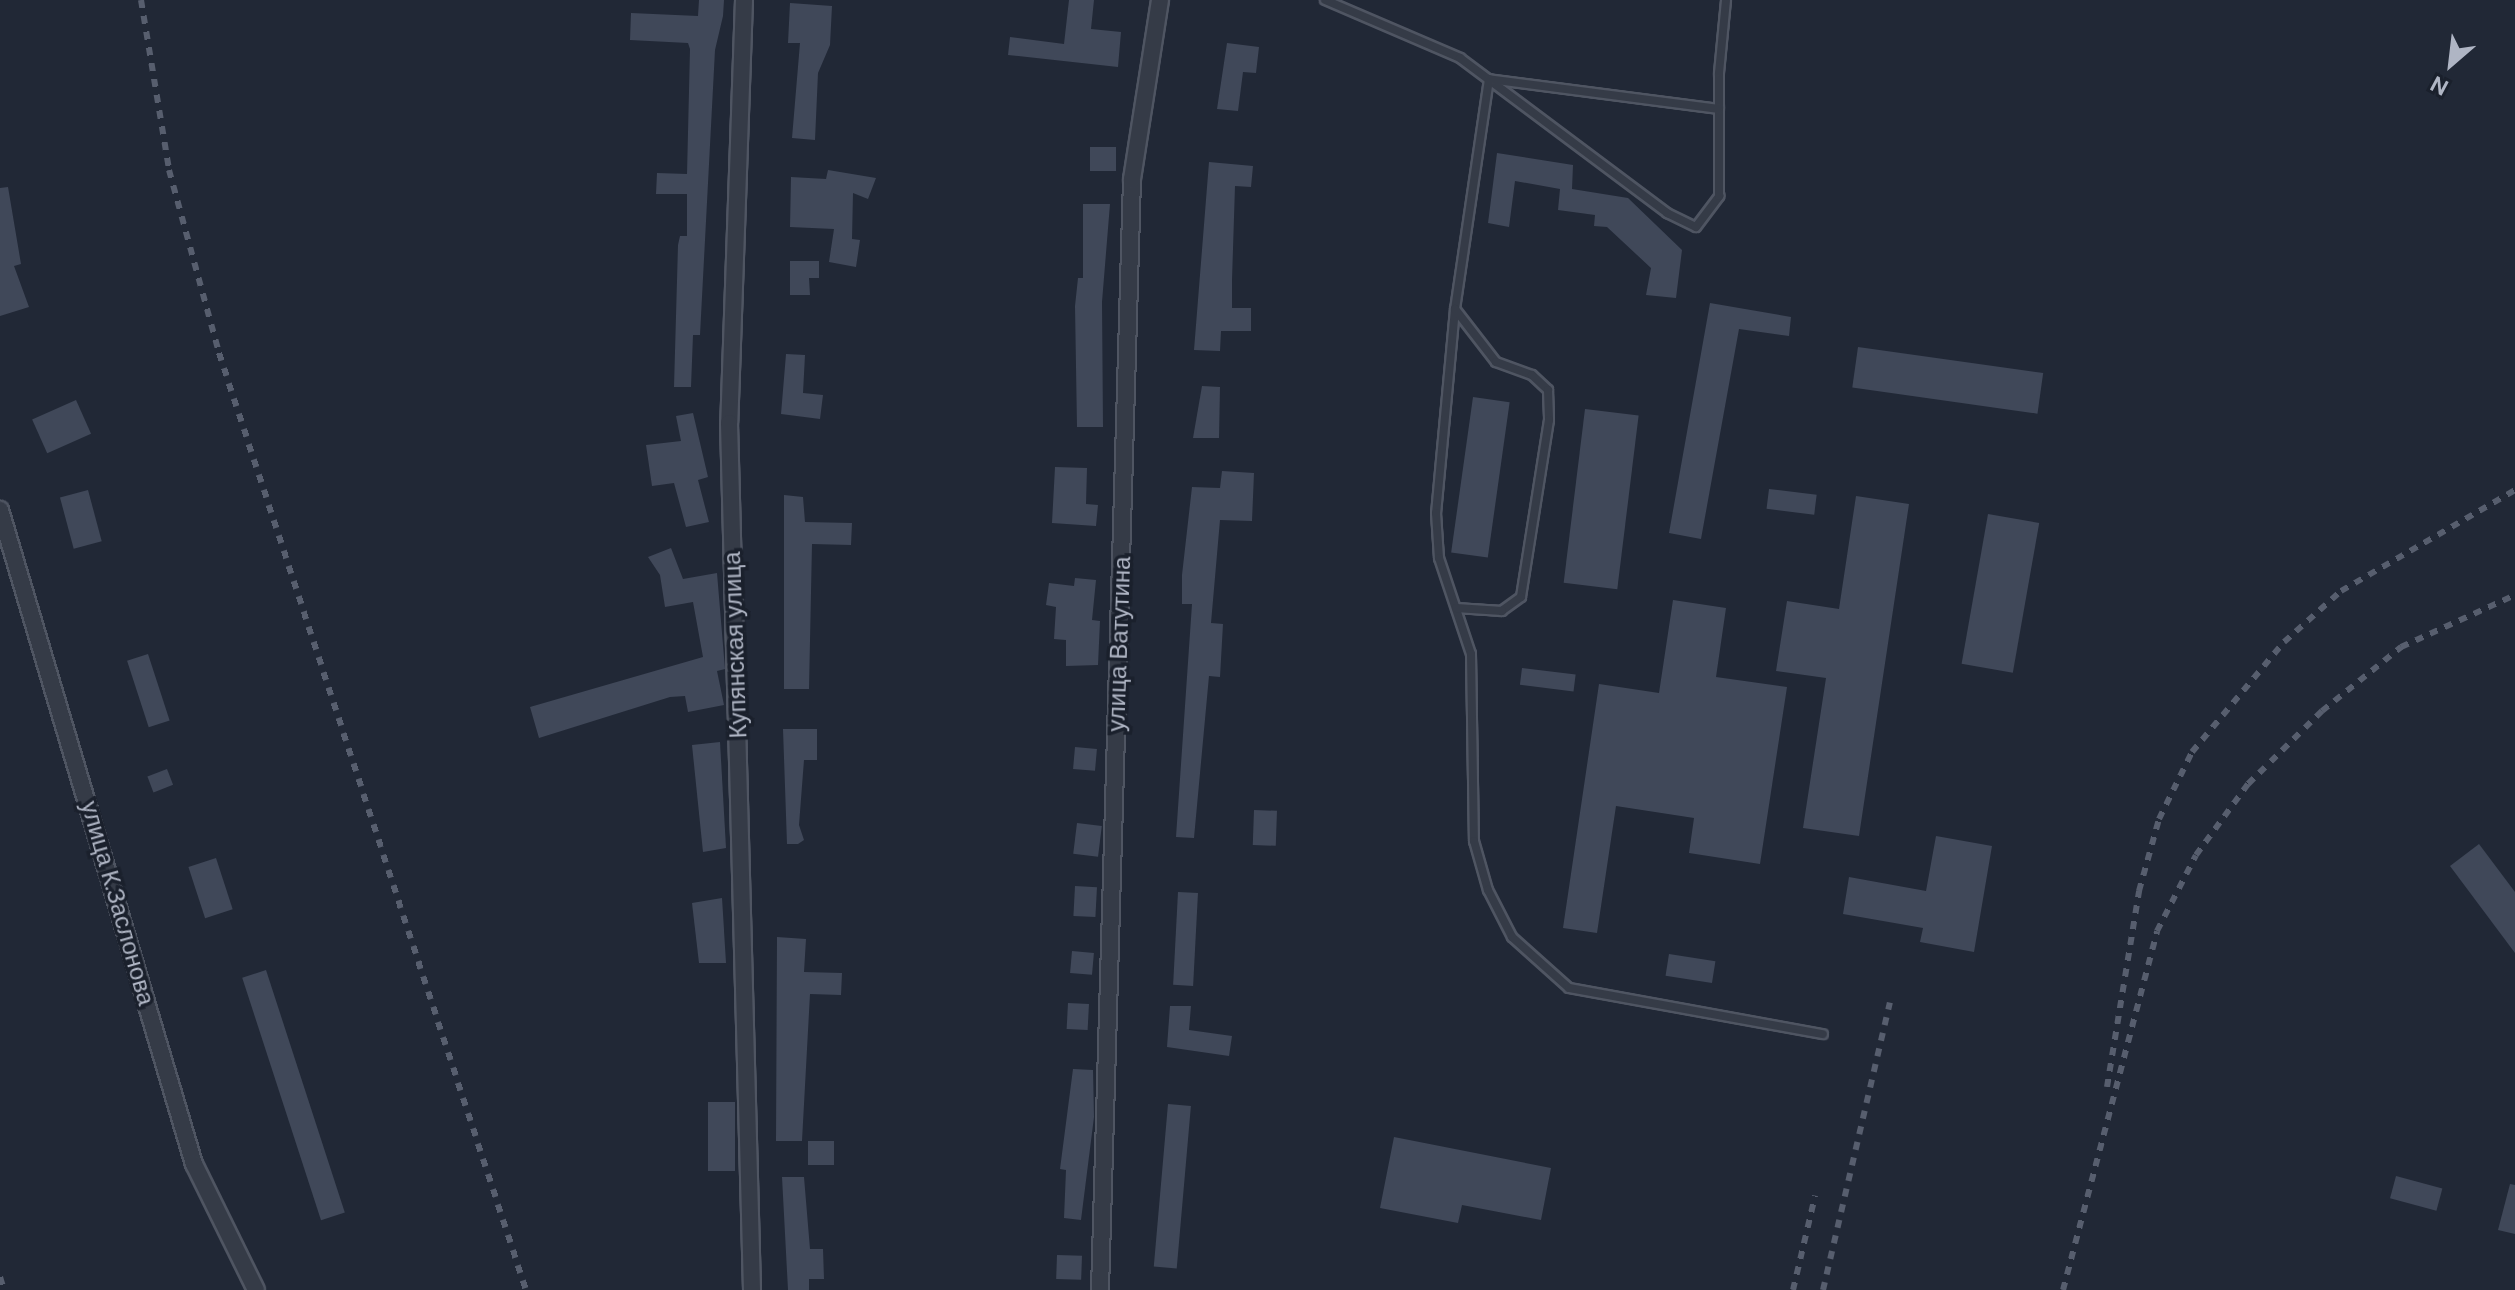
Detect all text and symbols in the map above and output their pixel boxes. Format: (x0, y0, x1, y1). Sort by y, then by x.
north arrow (2411, 24, 2491, 104)
text: N (2426, 69, 2453, 102)
street label: Купянская улица (717, 551, 753, 739)
street label: улица Ватутина (1102, 556, 1136, 732)
street label: улица К.Заслонова (75, 798, 161, 1008)

